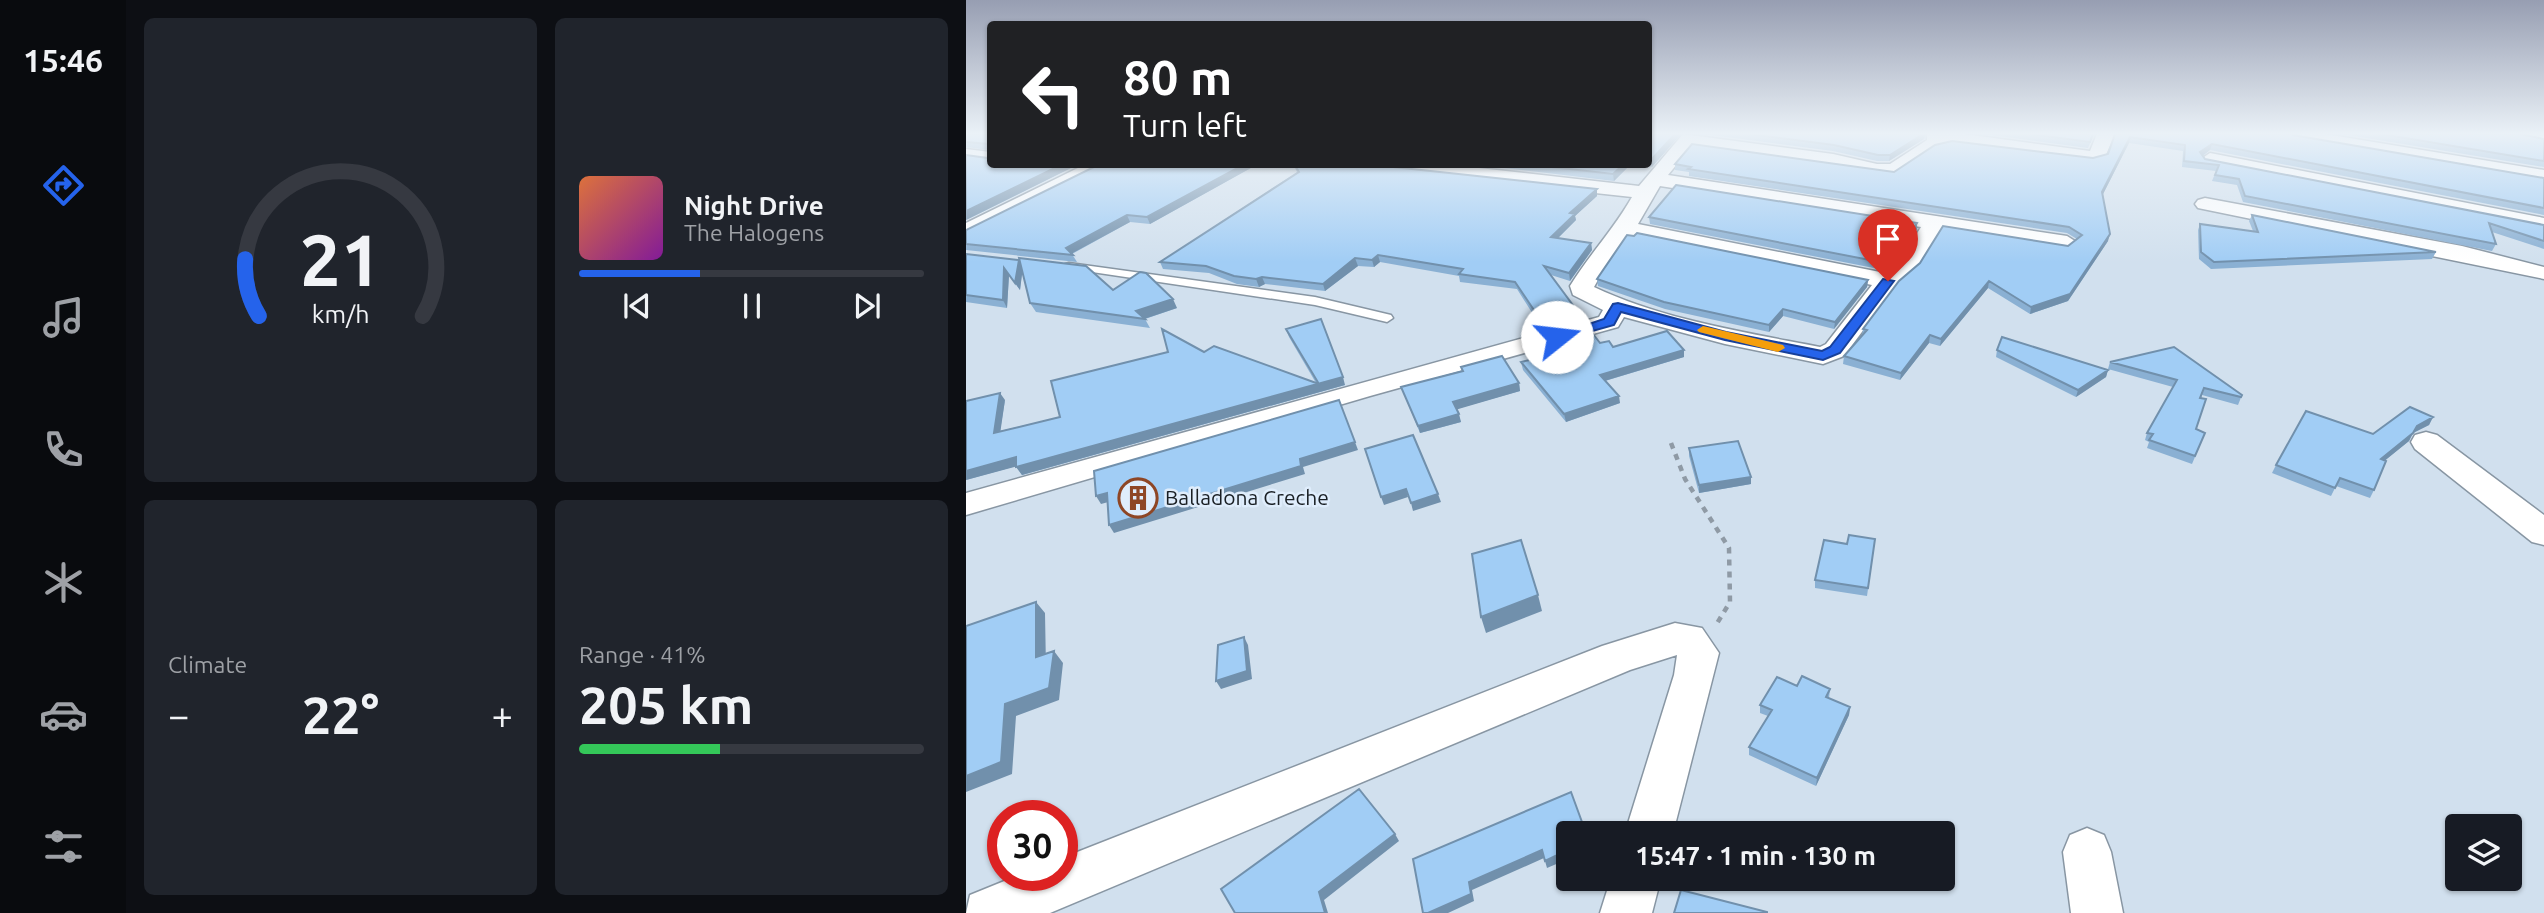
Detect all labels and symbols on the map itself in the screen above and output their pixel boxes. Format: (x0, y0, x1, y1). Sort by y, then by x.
pin (1858, 209, 1918, 281)
position arrow (1520, 300, 1594, 374)
building icon: Balladona Creche (1117, 477, 1159, 519)
place label: Balladona Creche (1165, 485, 1329, 509)
speed limit sign: 30 (987, 800, 1078, 891)

